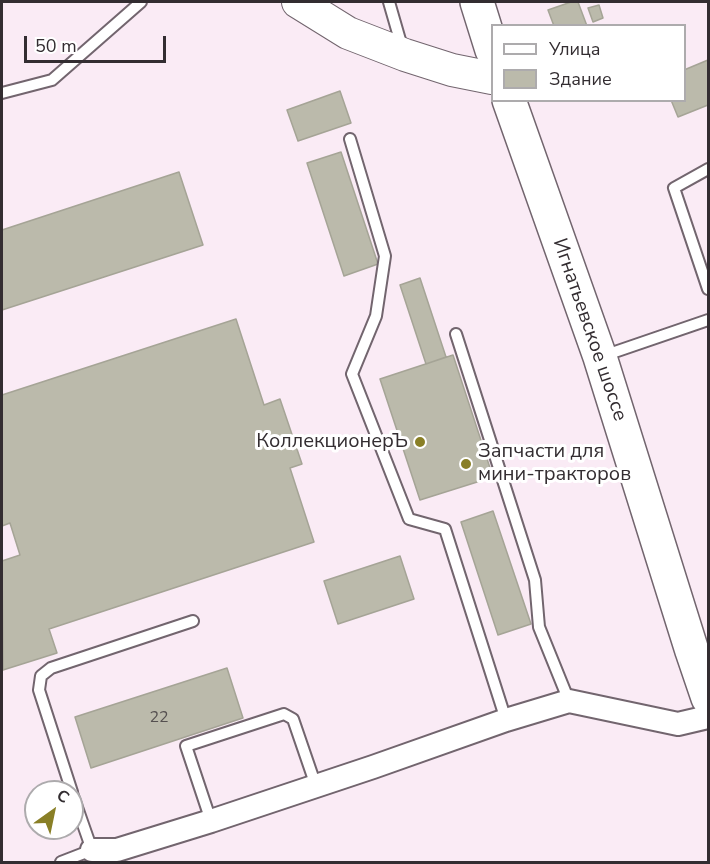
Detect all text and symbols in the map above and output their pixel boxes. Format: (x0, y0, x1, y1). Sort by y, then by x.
scale bar (27, 24, 170, 62)
legend (491, 24, 686, 102)
text: 50 m (35, 34, 77, 58)
text: Улица (549, 37, 600, 61)
text: Здание (549, 67, 612, 91)
street label: Игнатьевское шоссе (546, 235, 632, 425)
place label: КоллекционерЪ (256, 430, 408, 454)
marker: КоллекционерЪ (413, 435, 427, 449)
place label: Запчасти для мини-тракторов (478, 440, 631, 487)
marker: Запчасти для мини-тракторов (459, 457, 473, 471)
house number: 22 (149, 708, 169, 728)
north arrow (24, 780, 84, 840)
text: С (52, 784, 73, 809)

